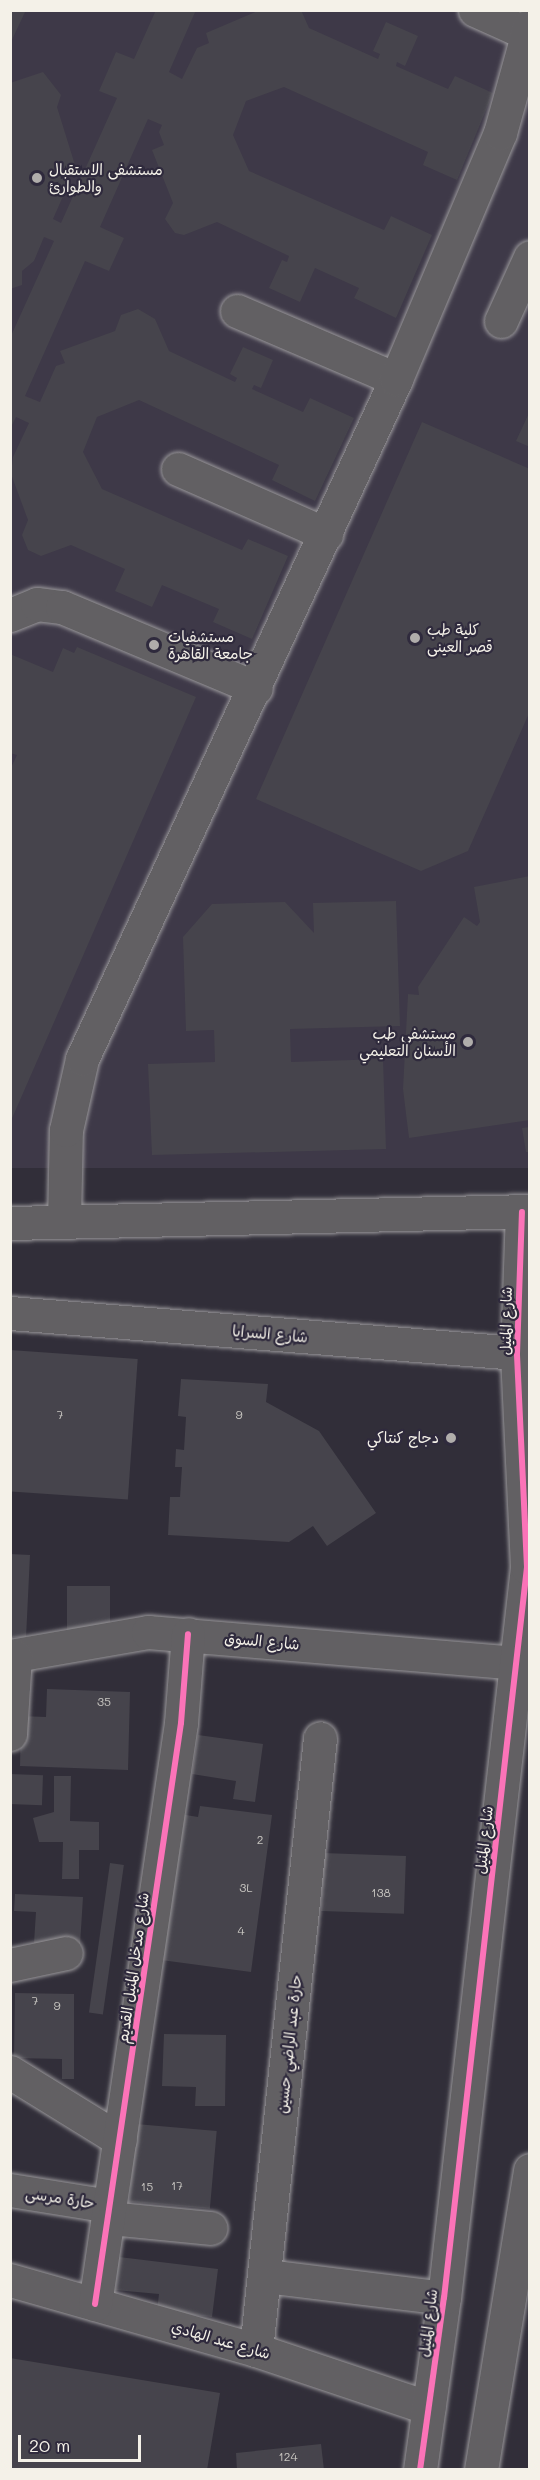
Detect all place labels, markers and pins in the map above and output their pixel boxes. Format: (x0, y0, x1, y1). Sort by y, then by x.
place label: مستشفى الاستقبال والطوارئ (49, 160, 163, 195)
marker: مستشفى الاستقبال والطوارئ (30, 171, 44, 185)
place label: كلية طب قصر العينى (427, 620, 493, 655)
place label: مستشفيات جامعة القاهرة (168, 627, 253, 662)
marker: كلية طب قصر العينى (408, 631, 422, 645)
marker: مستشفيات جامعة القاهرة (145, 636, 163, 654)
place label: مستشفى طب الأسنان التعليمي (359, 1024, 456, 1059)
marker: مستشفى طب الأسنان التعليمي (461, 1035, 475, 1049)
place label: دجاج كنتاكي (367, 1429, 439, 1447)
marker: دجاج كنتاكي (444, 1431, 458, 1445)

